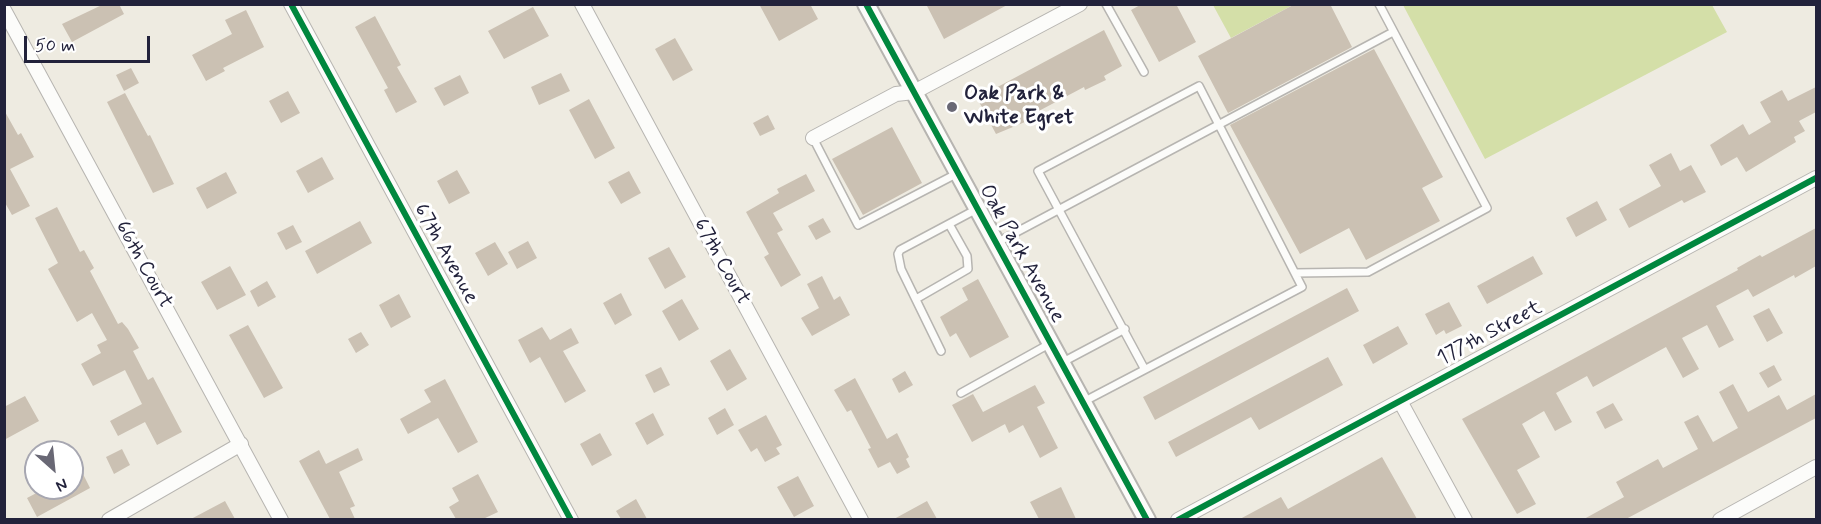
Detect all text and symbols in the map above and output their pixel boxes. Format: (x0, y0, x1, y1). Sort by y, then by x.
scale bar (27, 24, 153, 62)
text: 50 m (35, 34, 75, 58)
place label: Oak Park & White Egret (964, 82, 1074, 132)
marker: Oak Park & White Egret (945, 100, 959, 114)
street label: Oak Park Avenue (973, 181, 1069, 327)
street label: 67th Avenue (407, 200, 483, 308)
street label: 67th Court (687, 214, 755, 310)
street label: 66th Court (109, 217, 177, 313)
street label: 177th Street (1433, 296, 1547, 372)
north arrow (24, 440, 84, 500)
text: N (52, 473, 71, 496)

